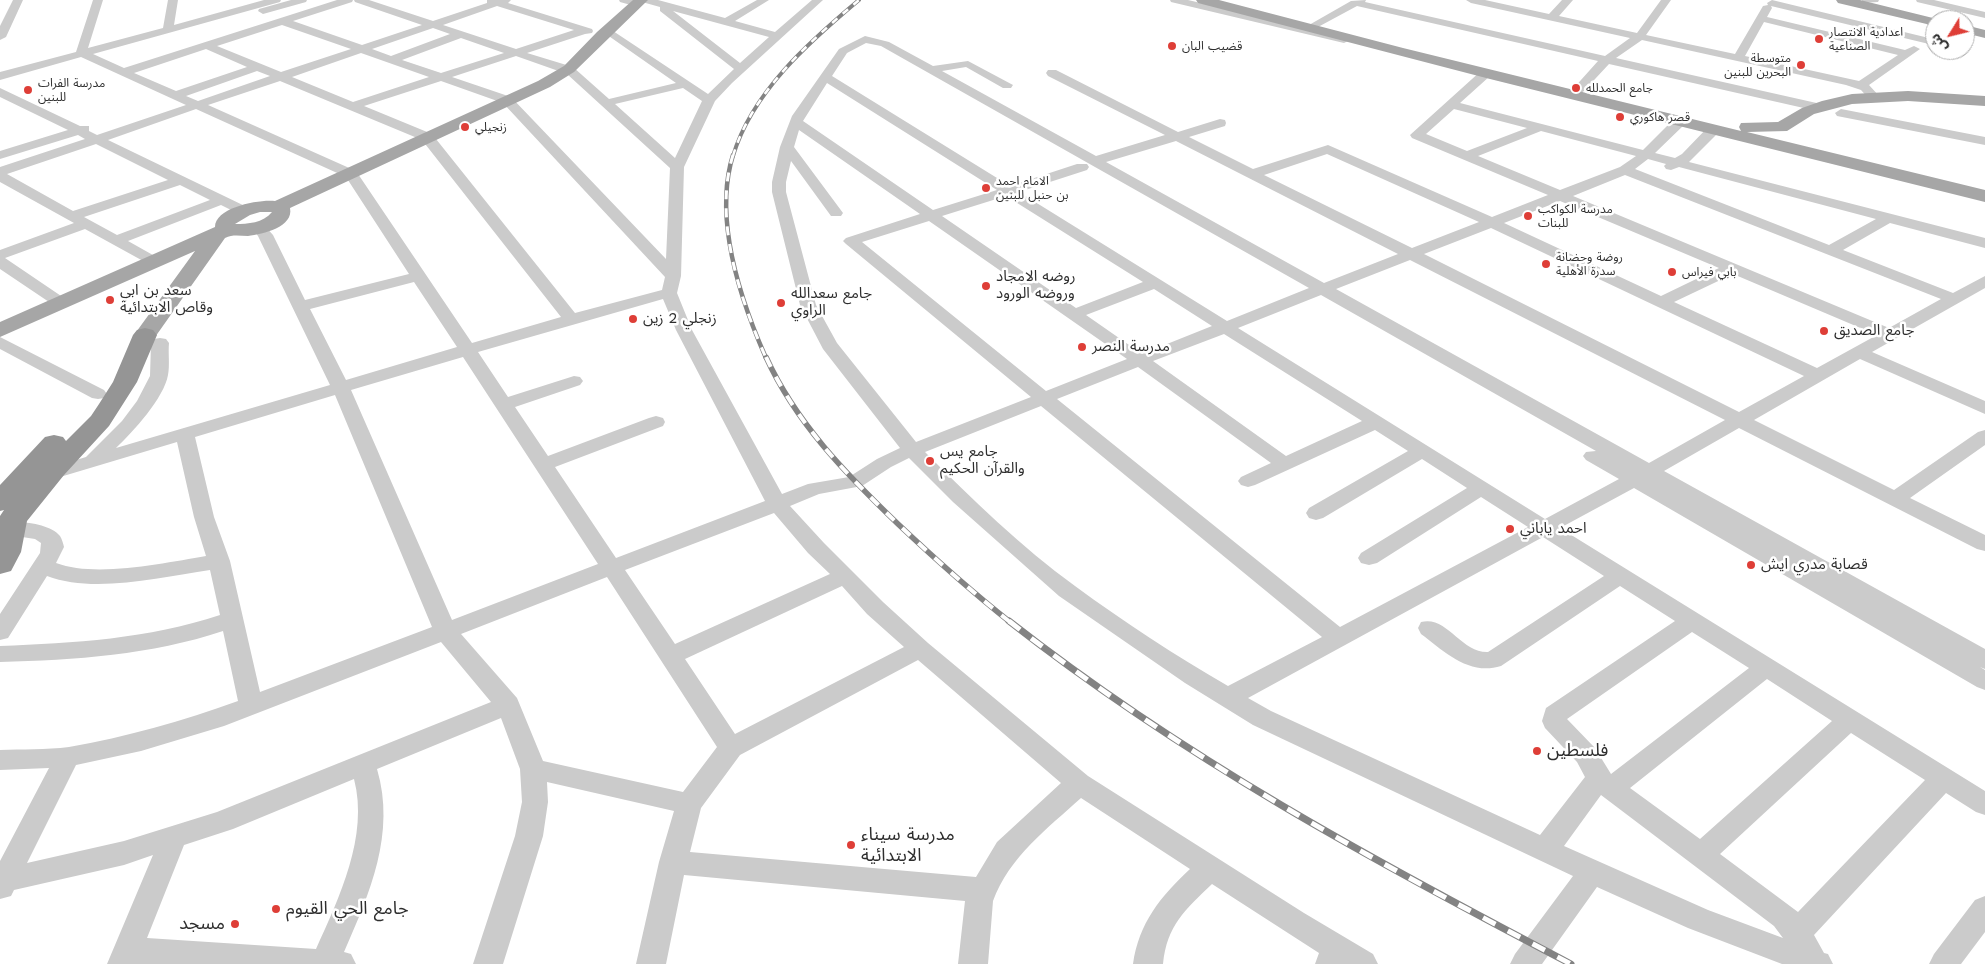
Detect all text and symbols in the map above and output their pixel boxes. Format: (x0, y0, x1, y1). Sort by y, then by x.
north arrow (1925, 10, 1975, 60)
place label: اعدادية الانتصار الصناعية (1829, 25, 1903, 53)
text: ش (1927, 31, 1951, 56)
marker: اعدادية الانتصار الصناعية (1813, 33, 1825, 45)
place label: قضيب البان (1182, 39, 1242, 53)
marker: قضيب البان (1166, 40, 1178, 52)
place label: متوسطة البحرين للبنين (1724, 51, 1791, 79)
marker: متوسطة البحرين للبنين (1795, 59, 1807, 71)
place label: مدرسة الفرات للبنين (38, 76, 105, 104)
place label: جامع الحمدلله (1586, 81, 1653, 95)
marker: جامع الحمدلله (1570, 82, 1582, 94)
marker: مدرسة الفرات للبنين (22, 84, 34, 96)
place label: قصر هاكوري (1630, 110, 1690, 124)
marker: قصر هاكوري (1614, 111, 1626, 123)
place label: زنجيلي (475, 120, 507, 134)
marker: زنجيلي (459, 121, 471, 133)
place label: الامام احمد بن حنبل للبنين (996, 174, 1068, 202)
marker: الامام احمد بن حنبل للبنين (980, 182, 992, 194)
place label: مدرسة الكواكب للبنات (1538, 202, 1613, 230)
marker: مدرسة الكواكب للبنات (1522, 210, 1534, 222)
place label: روضة وحضانة سدرة الأهلية (1556, 250, 1623, 278)
marker: روضة وحضانة سدرة الأهلية (1540, 258, 1552, 270)
place label: بابي فيراس (1682, 265, 1737, 279)
marker: بابي فيراس (1666, 266, 1678, 278)
place label: روضه الامجاد وروضه الورود (996, 268, 1075, 303)
marker: روضه الامجاد وروضه الورود (980, 280, 992, 292)
place label: سعد بن ابي وقاص الابتدائية (120, 282, 213, 317)
place label: جامع سعدالله الراوي (791, 285, 872, 320)
marker: سعد بن ابي وقاص الابتدائية (104, 294, 116, 306)
marker: جامع سعدالله الراوي (775, 297, 787, 309)
place label: زنجلي 2 زين (643, 310, 717, 328)
marker: زنجلي 2 زين (627, 313, 639, 325)
place label: جامع الصديق (1834, 322, 1914, 340)
marker: جامع الصديق (1818, 325, 1830, 337)
place label: مدرسة النصر (1092, 338, 1170, 356)
marker: مدرسة النصر (1076, 341, 1088, 353)
place label: جامع يس والقرآن الحكيم (940, 443, 1025, 478)
marker: جامع يس والقرآن الحكيم (924, 455, 936, 467)
place label: احمد ياباني (1520, 520, 1586, 538)
marker: احمد ياباني (1504, 523, 1516, 535)
place label: قصابة مدري ايش (1761, 556, 1868, 574)
marker: قصابة مدري ايش (1745, 559, 1757, 571)
place label: فلسطين (1547, 740, 1608, 762)
marker: فلسطين (1531, 745, 1543, 757)
place label: مدرسة سيناء الابتدائية (861, 824, 955, 866)
marker: مدرسة سيناء الابتدائية (845, 839, 857, 851)
place label: جامع الحي القيوم (286, 898, 409, 920)
marker: جامع الحي القيوم (270, 903, 282, 915)
place label: مسجد (179, 913, 225, 935)
marker: مسجد (229, 918, 241, 930)

